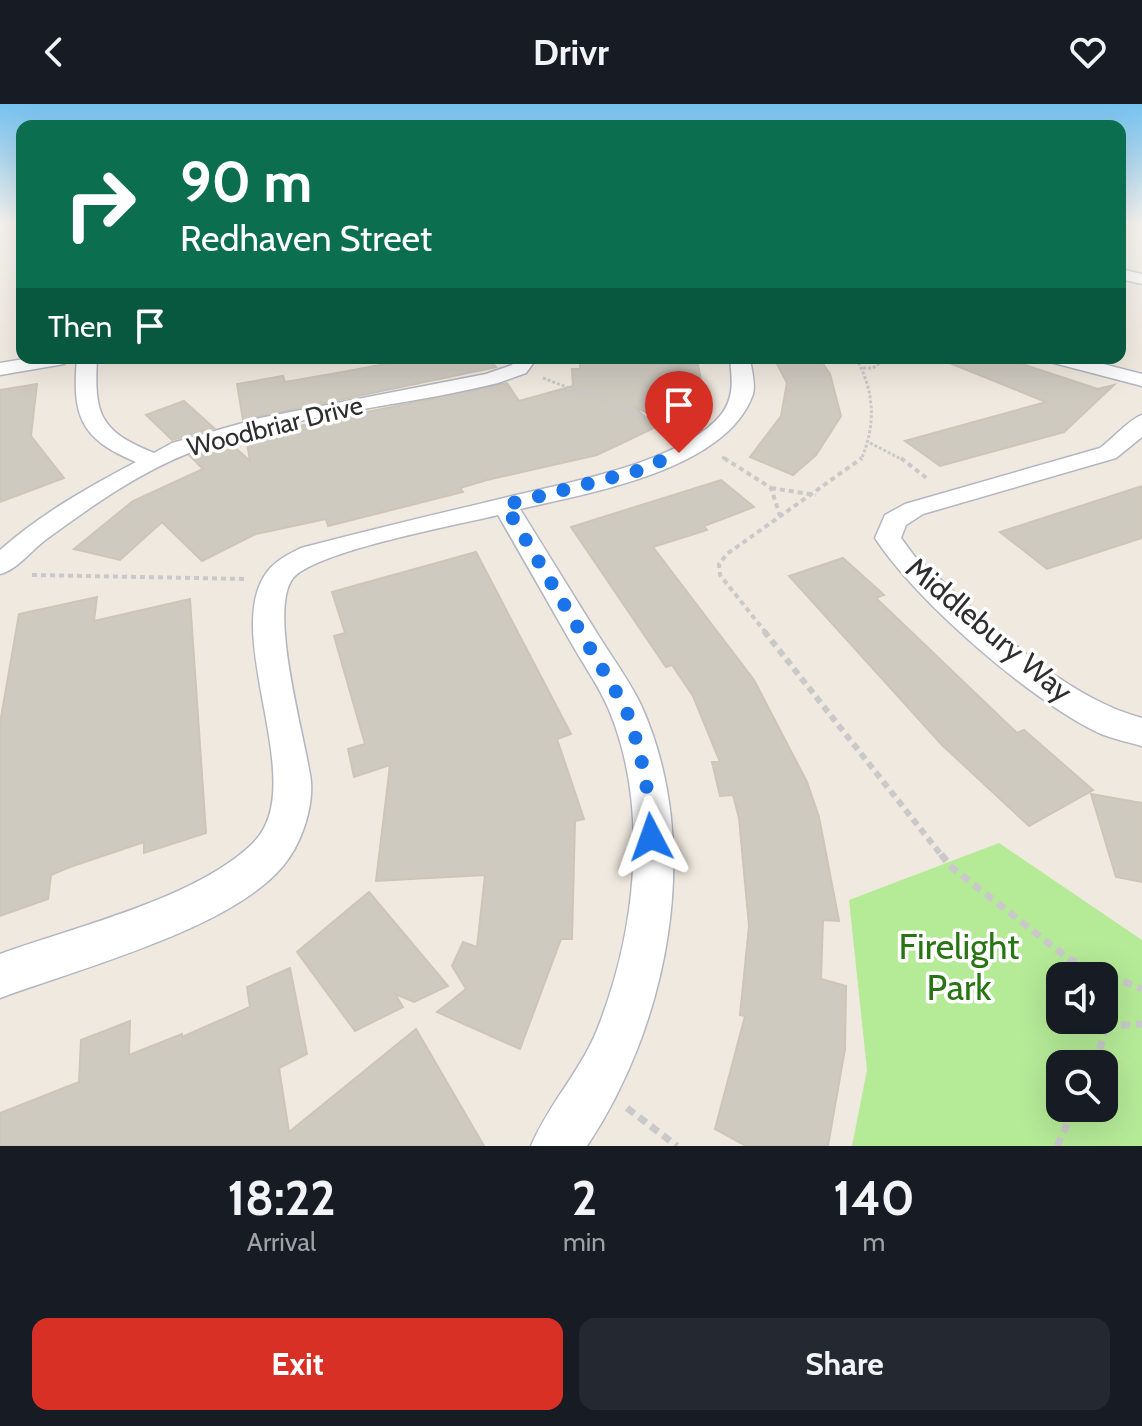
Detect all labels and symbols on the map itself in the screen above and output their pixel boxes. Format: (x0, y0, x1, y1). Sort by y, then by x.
pin (645, 371, 713, 453)
street label: Woodbriar Drive (184, 389, 366, 463)
street label: Middlebury Way (899, 549, 1080, 710)
position arrow (609, 795, 693, 879)
park label: Firelight Park (899, 924, 1019, 1009)

